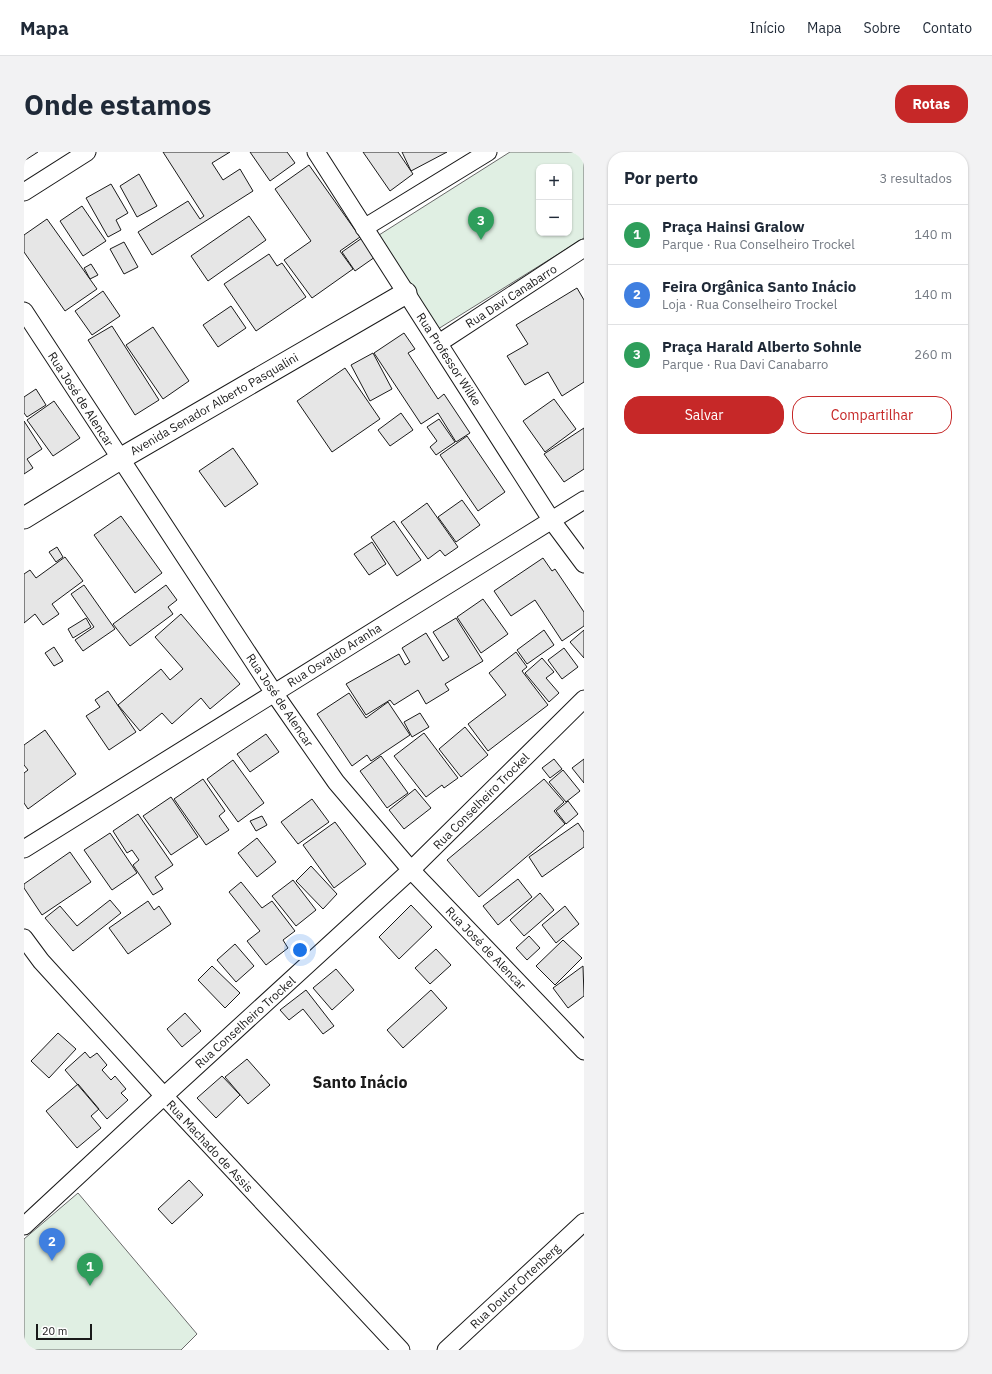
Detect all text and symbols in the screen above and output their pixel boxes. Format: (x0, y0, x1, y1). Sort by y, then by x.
text: Mapa (20, 16, 69, 40)
text: Início (750, 19, 785, 37)
text: Mapa (807, 19, 842, 37)
text: Sobre (864, 19, 900, 37)
text: Contato (922, 19, 972, 37)
button: Rotas (895, 85, 968, 123)
text: Onde estamos (24, 86, 211, 123)
map controls (536, 164, 572, 236)
button: + (536, 164, 572, 200)
text: Por perto (624, 167, 698, 189)
text: 3 resultados (879, 170, 952, 187)
button: − (536, 200, 572, 236)
pin: 3 (468, 207, 494, 240)
text: Praça Hainsi Gralow (662, 217, 805, 236)
text: 1 (633, 226, 641, 243)
text: 140 m (914, 226, 952, 243)
text: Parque · Rua Conselheiro Trockel (662, 236, 855, 253)
street label: Rua Davi Canabarro (463, 261, 560, 331)
text: Feira Orgânica Santo Inácio (662, 277, 856, 296)
text: 2 (633, 286, 641, 303)
text: 140 m (914, 286, 952, 303)
text: Loja · Rua Conselheiro Trockel (662, 296, 837, 313)
street label: Rua Professor Wilke (413, 310, 485, 409)
text: Praça Harald Alberto Sohnle (662, 337, 862, 356)
text: 3 (633, 346, 641, 363)
text: 260 m (914, 346, 952, 363)
street label: Rua José de Alencar (45, 349, 117, 449)
street label: Avenida Senador Alberto Pasqualini (127, 350, 301, 458)
text: Parque · Rua Davi Canabarro (662, 356, 828, 373)
button: Salvar (624, 396, 784, 434)
button: Compartilhar (792, 396, 952, 434)
street label: Rua Osvaldo Aranha (284, 620, 384, 690)
street label: Rua José de Alencar (243, 650, 317, 750)
street label: Rua Conselheiro Trockel (430, 750, 532, 852)
street label: Rua José de Alencar (443, 903, 530, 993)
your location (290, 940, 310, 960)
street label: Rua Conselheiro Trockel (192, 973, 298, 1071)
district label: Santo Inácio (313, 1072, 407, 1092)
street label: Rua Machado de Assis (164, 1097, 257, 1195)
pin: 2 (39, 1228, 65, 1261)
street label: Rua Doutor Ortenberg (467, 1240, 564, 1332)
pin: 1 (77, 1253, 103, 1286)
scale bar (36, 1322, 92, 1341)
text: 20 m (42, 1324, 67, 1338)

